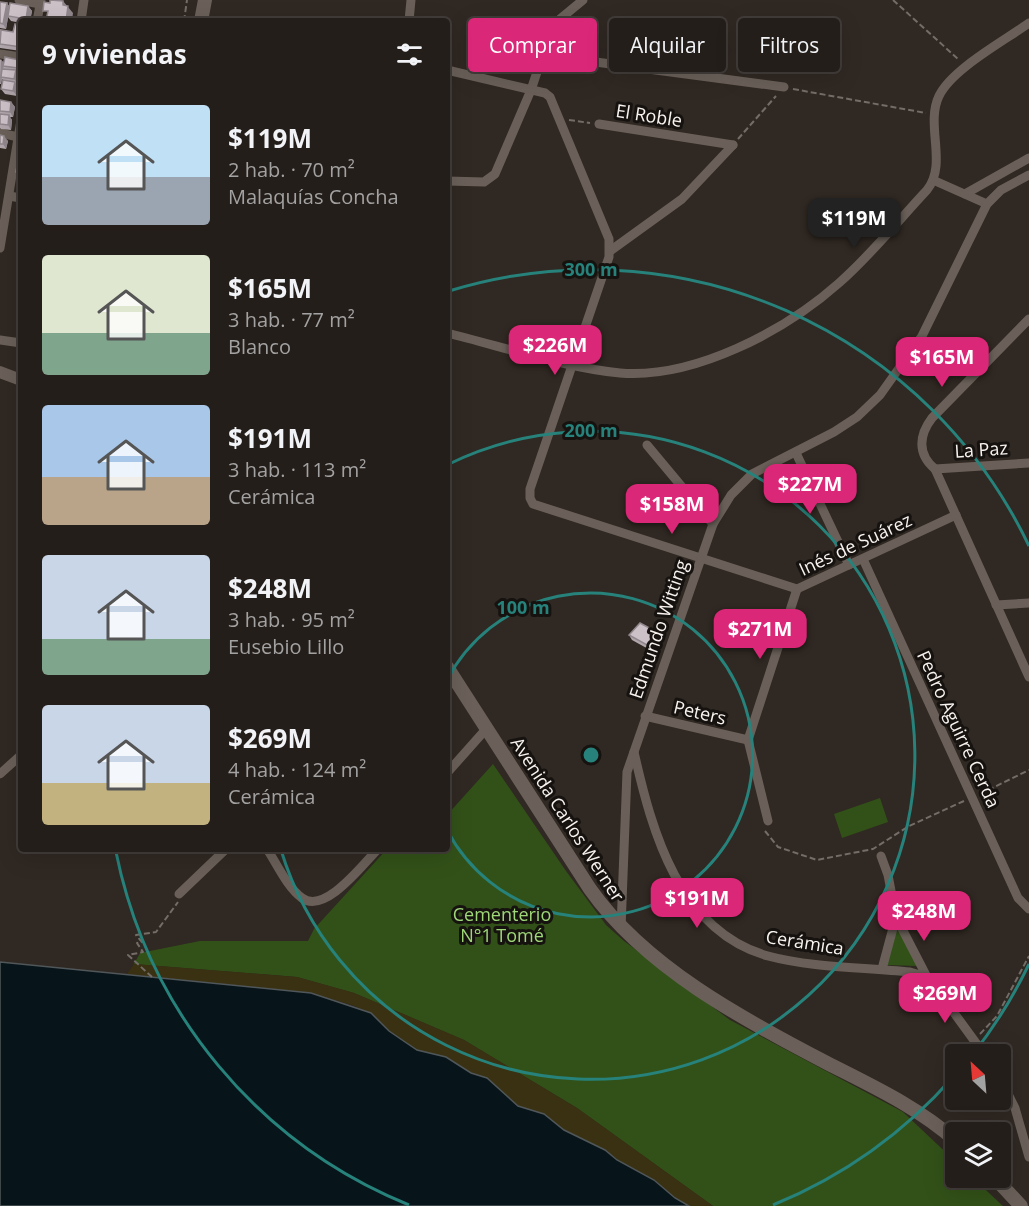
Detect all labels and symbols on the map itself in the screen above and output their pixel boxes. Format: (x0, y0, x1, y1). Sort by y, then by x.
street label: El Roble (614, 98, 684, 132)
pin: $119M (812, 198, 896, 249)
text: 300 m (564, 257, 618, 281)
pin: $226M (513, 325, 597, 376)
pin: $165M (900, 337, 984, 388)
text: 200 m (564, 418, 618, 442)
street label: La Paz (954, 435, 1008, 463)
pin: $227M (768, 464, 852, 515)
pin: $158M (630, 484, 714, 535)
street label: Inés de Suárez (795, 507, 915, 581)
street label: Edmundo Witting (623, 556, 693, 702)
text: 100 m (496, 595, 550, 619)
pin: $271M (718, 609, 802, 660)
street label: Pedro Aguirre Cerda (912, 647, 1006, 811)
street label: Peters (671, 694, 729, 730)
street label: Avenida Carlos Werner (506, 732, 631, 906)
centre of rings (581, 745, 601, 765)
pin: $191M (655, 878, 739, 929)
pin: $248M (882, 891, 966, 942)
park label: Cementerio N°1 Tomé (453, 902, 551, 947)
street label: Cerámica (764, 924, 846, 960)
pin: $269M (903, 973, 987, 1024)
north arrow (945, 1044, 1011, 1110)

